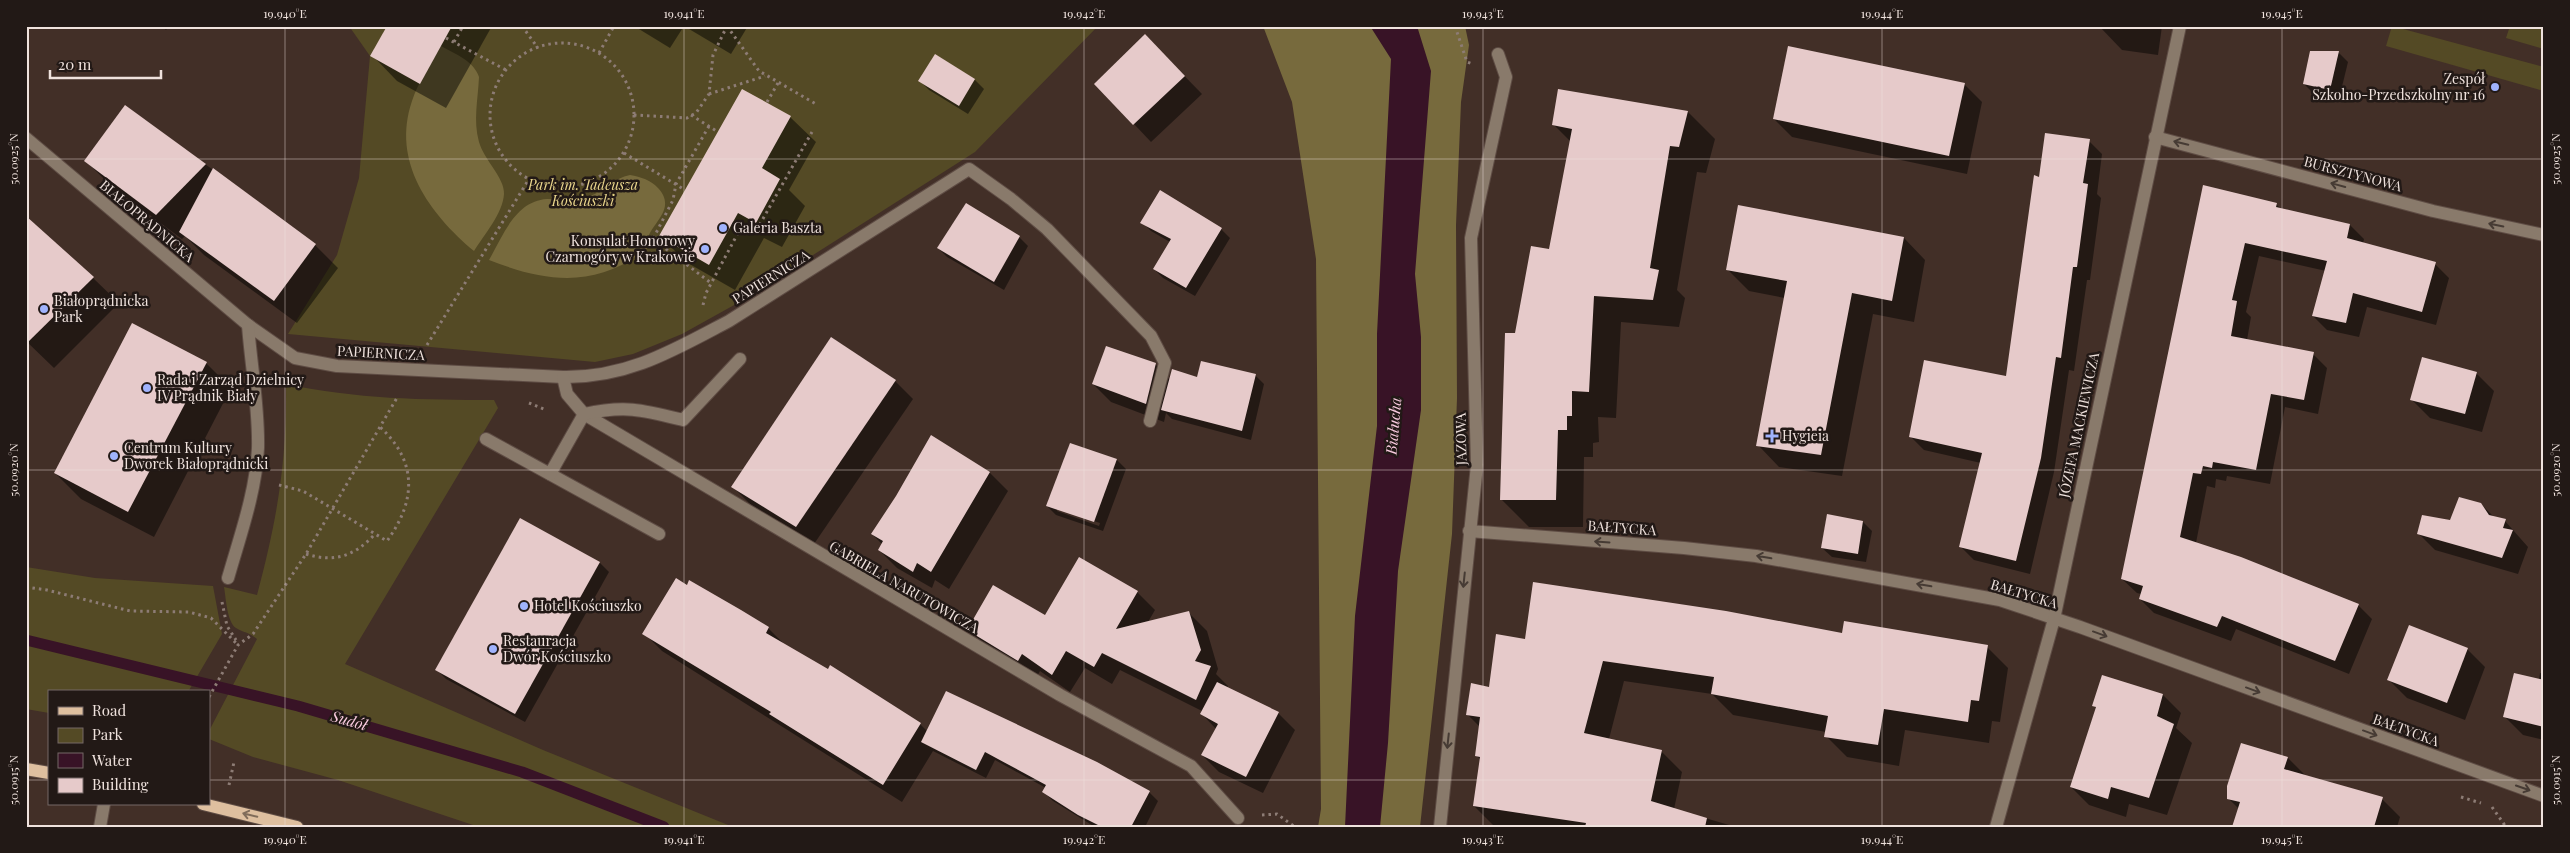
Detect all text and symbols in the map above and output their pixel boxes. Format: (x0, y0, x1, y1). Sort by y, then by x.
text: 19.940°E (263, 5, 307, 21)
text: 19.941°E (663, 5, 705, 21)
text: 19.942°E (1063, 5, 1105, 21)
text: 19.943°E (1462, 5, 1504, 21)
text: 19.944°E (1861, 5, 1903, 21)
text: 19.945°E (2261, 5, 2303, 21)
scale bar (50, 48, 161, 80)
text: 20 m (58, 54, 92, 74)
place label: Zespół Szkolno-Przedszkolny nr 16 (2312, 69, 2486, 104)
marker: Zespół Szkolno-Przedszkolny nr 16 (2489, 81, 2501, 93)
text: 50.0925°N (5, 133, 21, 185)
text: 50.0925°N (2547, 133, 2563, 185)
one-way arrow (2174, 138, 2190, 147)
street label: BURSZTYNOWA (2302, 151, 2404, 196)
street label: BIAŁOPRĄDNICKA (96, 175, 199, 266)
park label: Park im. Tadeusza Kościuszki (527, 175, 638, 210)
one-way arrow (2331, 180, 2347, 190)
place label: Galeria Baszta (733, 218, 822, 237)
one-way arrow (2489, 219, 2505, 229)
marker: Galeria Baszta (717, 222, 729, 234)
place label: Konsulat Honorowy Czarnogóry w Krakowie (545, 231, 695, 266)
marker: Konsulat Honorowy Czarnogóry w Krakowie (699, 243, 711, 255)
street label: PAPIERNICZA (728, 245, 813, 308)
place label: Białoprądnicka Park (54, 291, 149, 326)
marker: Białoprądnicka Park (38, 303, 50, 315)
street label: PAPIERNICZA (337, 341, 426, 364)
street label: JÓZEFA MACKIEWICZA (2054, 350, 2103, 500)
place label: Rada i Zarząd Dzielnicy IV Prądnik Biały (157, 370, 304, 405)
marker: Rada i Zarząd Dzielnicy IV Prądnik Biały (141, 382, 153, 394)
water label: Białucha (1380, 396, 1405, 456)
street label: JAZOWA (1451, 412, 1470, 466)
place label: Hygieia (1782, 426, 1829, 445)
marker: Hygieia (1766, 430, 1778, 442)
place label: Centrum Kultury Dworek Białoprądnicki (124, 438, 268, 473)
text: 50.0920°N (5, 443, 21, 497)
text: 50.0920°N (2547, 443, 2563, 497)
marker: Centrum Kultury Dworek Białoprądnicki (108, 450, 120, 462)
street label: BAŁTYCKA (1587, 516, 1657, 539)
street label: GABRIELA NARUTOWICZA (826, 536, 983, 637)
one-way arrow (1595, 537, 1611, 546)
one-way arrow (1756, 552, 1772, 562)
one-way arrow (1460, 571, 1469, 587)
street label: BAŁTYCKA (1988, 574, 2060, 613)
one-way arrow (1916, 580, 1932, 590)
place label: Hotel Kościuszko (534, 596, 642, 615)
marker: Hotel Kościuszko (518, 600, 530, 612)
one-way arrow (2092, 630, 2107, 639)
place label: Restauracja Dwór Kościuszko (503, 631, 611, 666)
marker: Restauracja Dwór Kościuszko (487, 643, 499, 655)
one-way arrow (2245, 686, 2260, 695)
legend (48, 690, 210, 806)
text: Road (92, 700, 126, 720)
water label: Sudół (328, 705, 371, 735)
street label: BAŁTYCKA (2370, 709, 2442, 750)
text: Park (92, 724, 124, 744)
one-way arrow (2362, 729, 2377, 738)
one-way arrow (1443, 733, 1453, 749)
text: Water (91, 750, 132, 770)
text: 50.0915°N (5, 754, 21, 805)
text: 50.0915°N (2547, 754, 2563, 805)
text: Building (92, 774, 149, 794)
one-way arrow (2514, 784, 2530, 793)
one-way arrow (242, 810, 258, 819)
text: 19.940°E (263, 831, 307, 847)
text: 19.941°E (663, 831, 705, 847)
text: 19.942°E (1063, 831, 1105, 847)
text: 19.943°E (1462, 831, 1504, 847)
text: 19.944°E (1861, 831, 1903, 847)
text: 19.945°E (2261, 831, 2303, 847)

